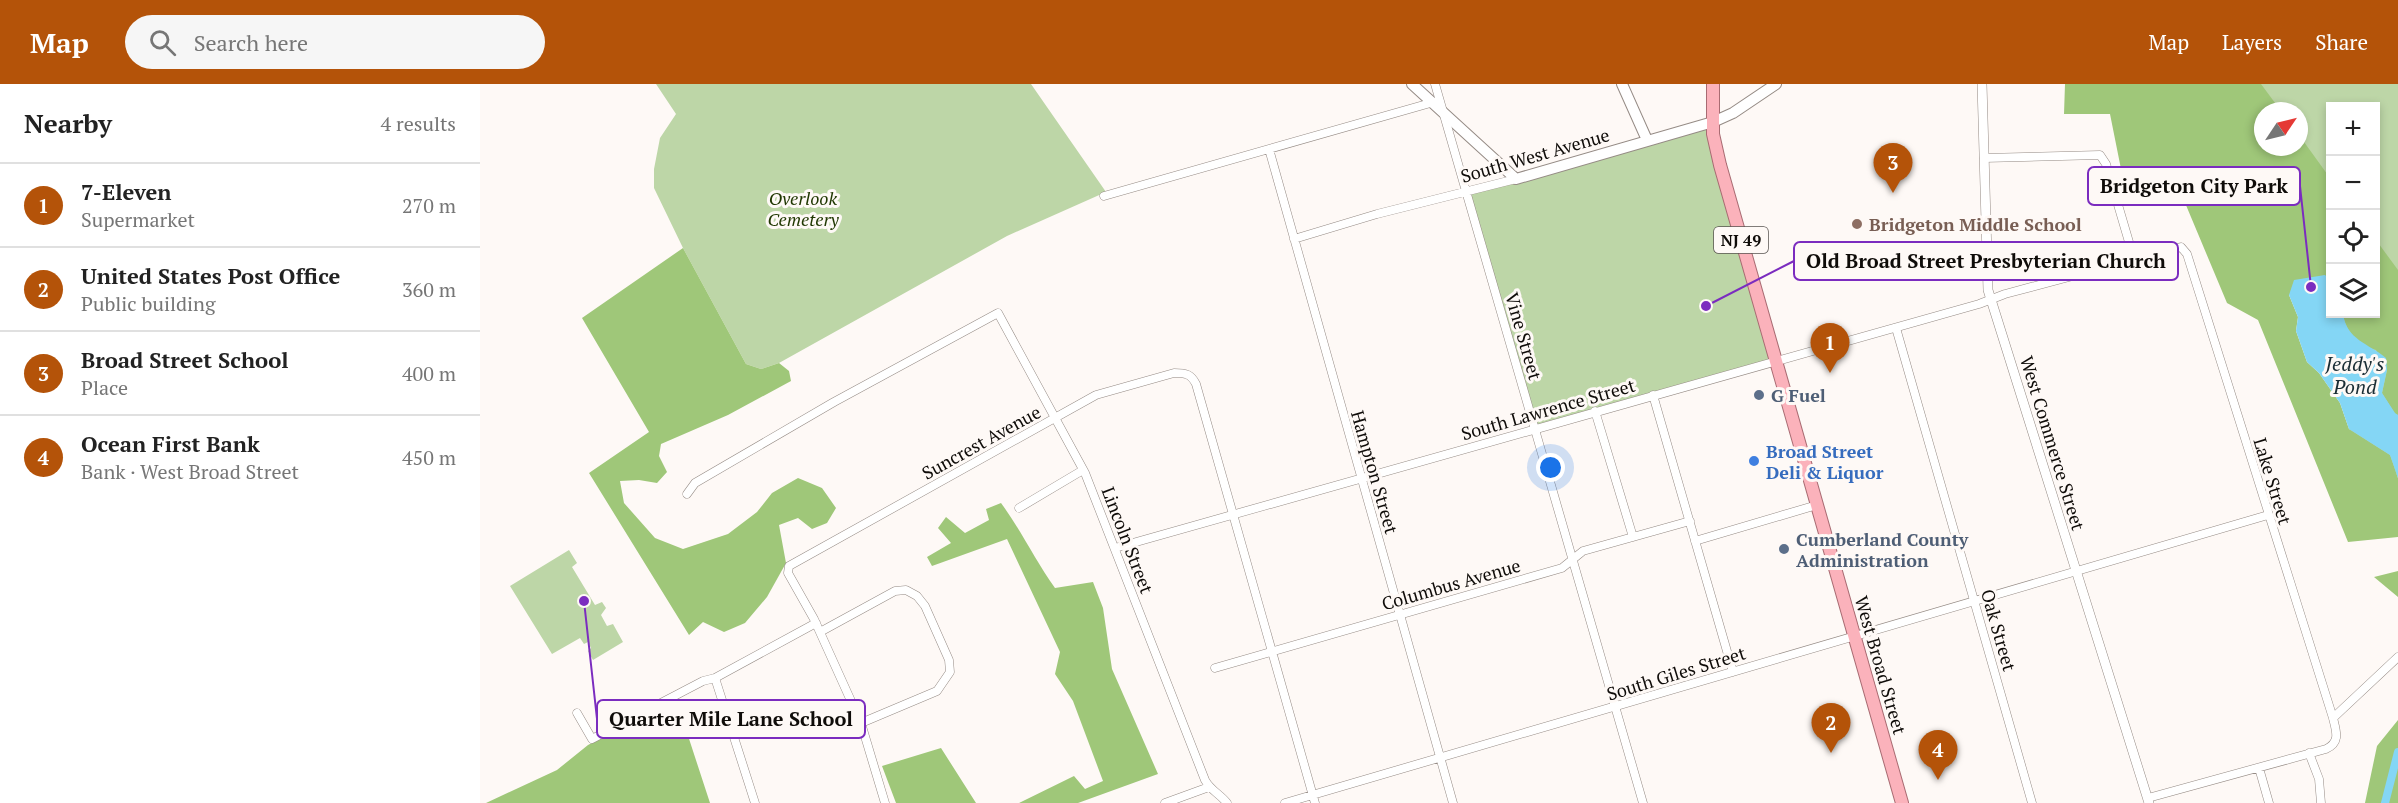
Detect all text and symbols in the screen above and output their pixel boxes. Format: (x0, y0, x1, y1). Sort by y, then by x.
search box (125, 15, 545, 69)
text: Map (30, 24, 89, 61)
icon: search (146, 26, 179, 59)
text: Search here (194, 28, 308, 57)
text: Map (2148, 28, 2189, 56)
text: Layers (2222, 28, 2282, 56)
text: Share (2315, 28, 2368, 56)
north arrow (2254, 102, 2308, 156)
map controls (2326, 102, 2380, 318)
button: + (2326, 102, 2380, 156)
text: Nearby (24, 106, 112, 140)
text: 4 results (381, 110, 456, 137)
street label: South West Avenue (1458, 122, 1612, 188)
pin: 3 (1874, 144, 1912, 193)
button: − (2326, 156, 2380, 210)
callout: Bridgeton City Park (2088, 167, 2300, 205)
text: Bridgeton City Park (2100, 172, 2288, 199)
text: 7-Eleven (81, 177, 172, 206)
park label: Overlook Cemetery (767, 186, 839, 231)
text: 1 (38, 192, 49, 219)
text: 270 m (402, 192, 456, 219)
text: Supermarket (81, 206, 195, 233)
button: locate (2326, 210, 2380, 264)
place label: Bridgeton Middle School (1869, 212, 2082, 236)
marker: Bridgeton Middle School (1850, 217, 1864, 231)
road number: NJ 49 (1714, 227, 1768, 253)
callout: Old Broad Street Presbyterian Church (1794, 242, 2178, 280)
text: Old Broad Street Presbyterian Church (1806, 247, 2166, 274)
text: United States Post Office (81, 261, 340, 290)
button: layers (2326, 264, 2380, 318)
text: 2 (38, 276, 49, 303)
text: 360 m (402, 276, 456, 303)
street label: Vine Street (1500, 289, 1548, 383)
text: Public building (81, 290, 215, 317)
pin: 1 (1810, 324, 1850, 373)
text: Broad Street School (81, 345, 289, 374)
water label: Jeddy's Pond (2325, 350, 2384, 400)
street label: West Commerce Street (2015, 353, 2091, 533)
text: 3 (38, 360, 49, 387)
text: 400 m (402, 360, 456, 387)
street label: South Lawrence Street (1458, 373, 1638, 445)
text: Place (81, 374, 128, 401)
place label: G Fuel (1771, 383, 1826, 407)
marker: G Fuel (1752, 388, 1766, 402)
street label: Suncrest Avenue (917, 399, 1045, 485)
street label: Hampton Street (1346, 407, 1404, 537)
text: Ocean First Bank (81, 429, 260, 458)
street label: Lake Street (2248, 435, 2298, 528)
place label: Broad Street Deli & Liquor (1766, 439, 1884, 484)
text: 4 (38, 444, 49, 471)
text: 450 m (402, 444, 456, 471)
your location (1536, 453, 1565, 482)
marker: Broad Street Deli & Liquor (1747, 454, 1761, 468)
text: Bank · West Broad Street (81, 458, 299, 485)
street label: Lincoln Street (1097, 483, 1159, 597)
place label: Cumberland County Administration (1796, 527, 1969, 572)
marker: Cumberland County Administration (1777, 542, 1791, 556)
street label: Columbus Avenue (1379, 553, 1523, 615)
street label: Oak Street (1976, 586, 2022, 674)
street label: West Broad Street (1850, 593, 1912, 737)
street label: South Giles Street (1604, 640, 1749, 706)
callout: Quarter Mile Lane School (597, 700, 865, 738)
pin: 2 (1812, 704, 1850, 753)
text: Quarter Mile Lane School (609, 705, 853, 732)
pin: 4 (1918, 730, 1958, 780)

